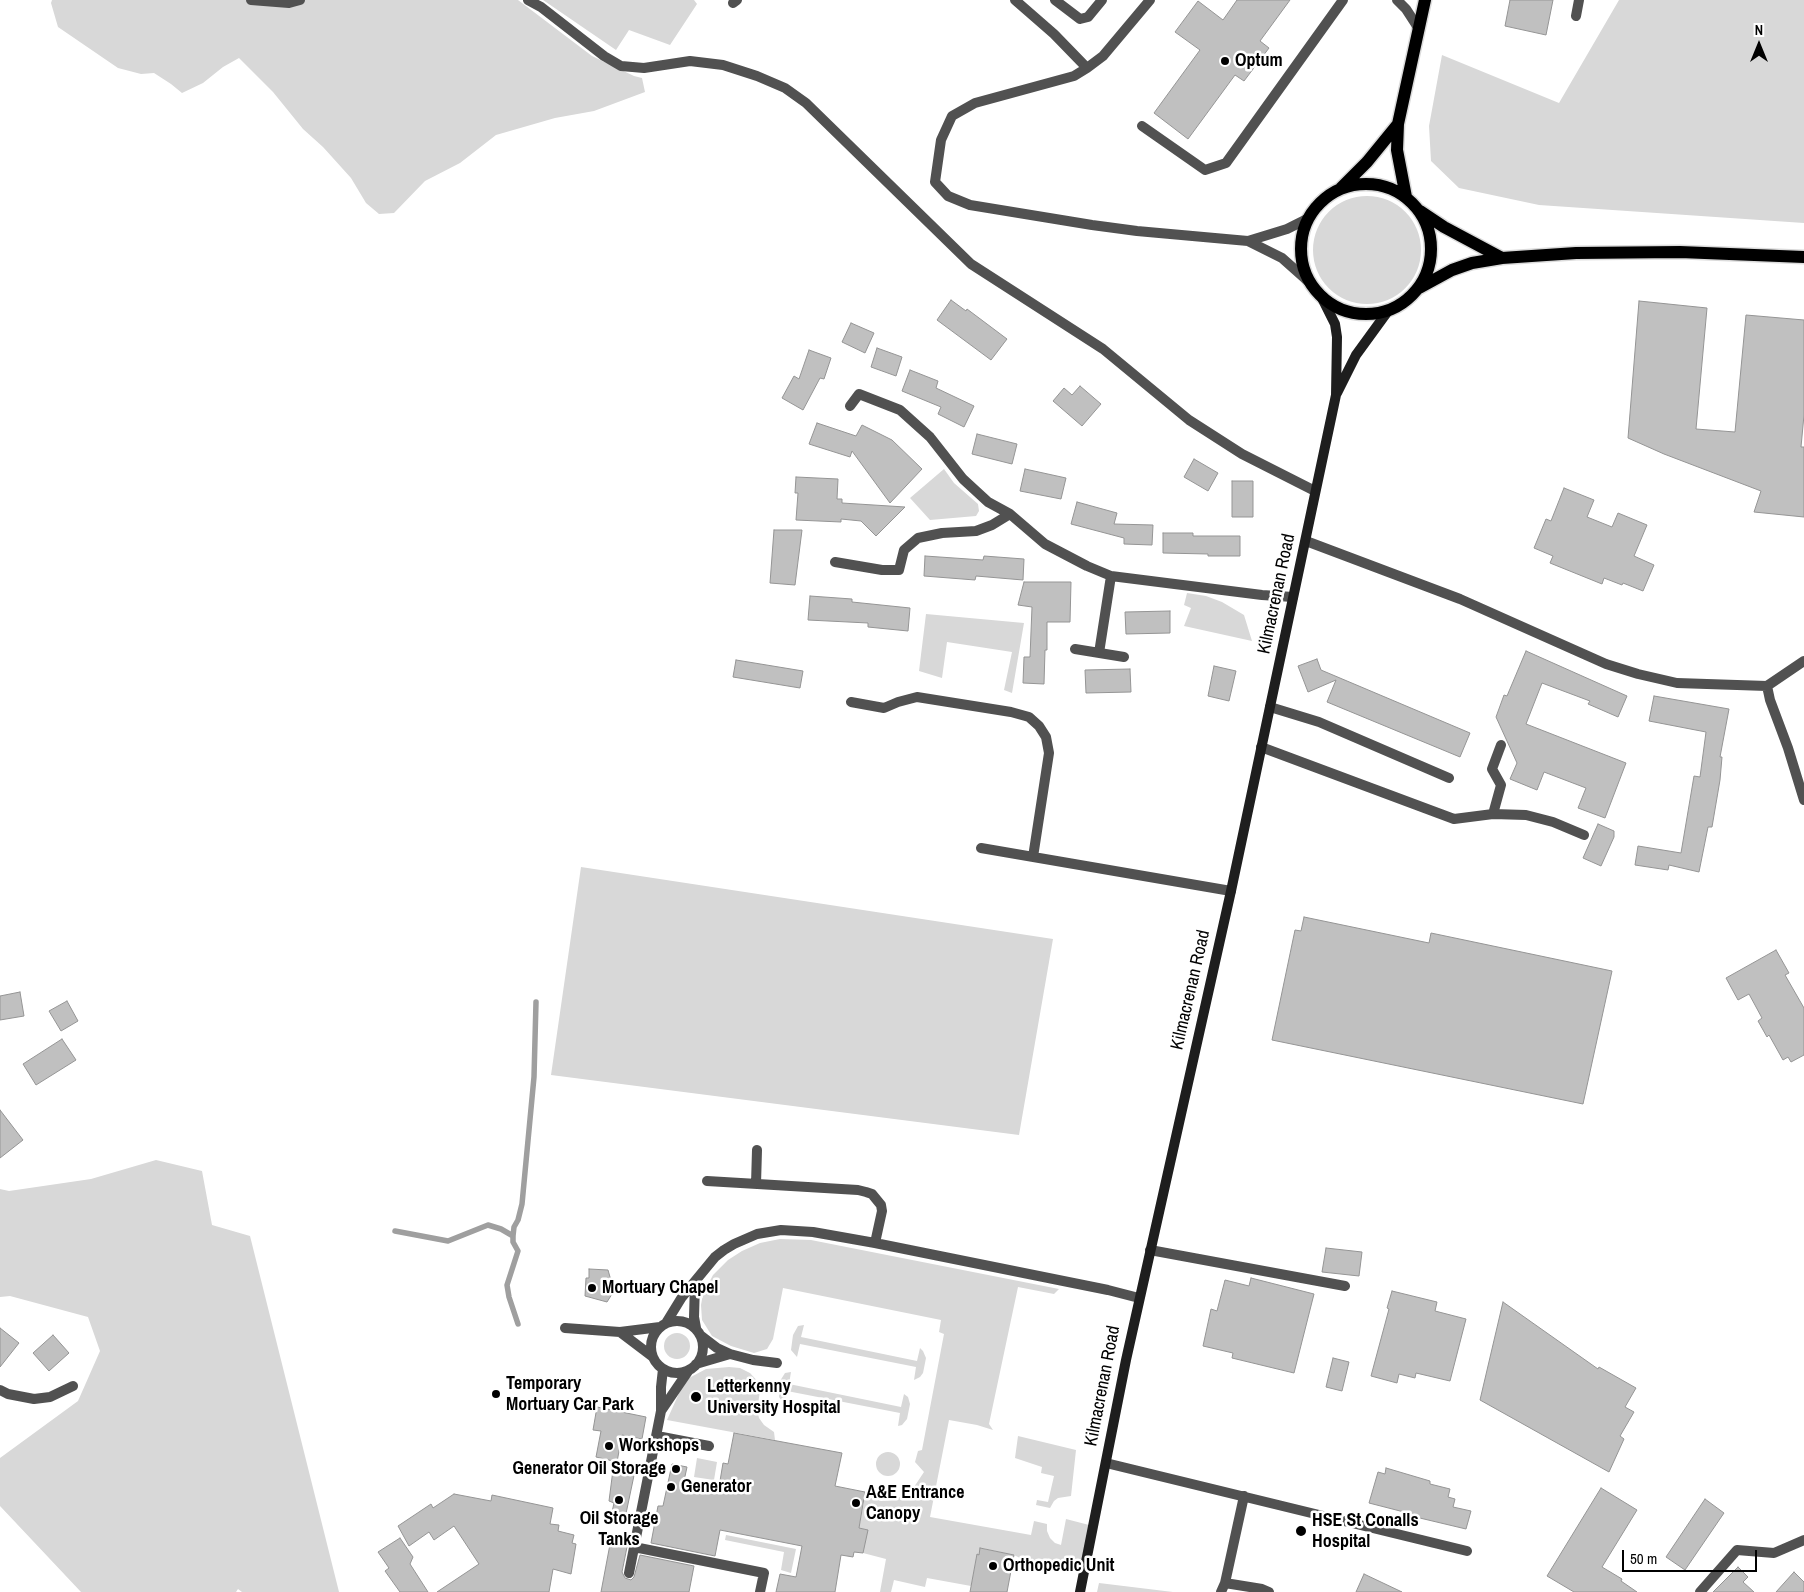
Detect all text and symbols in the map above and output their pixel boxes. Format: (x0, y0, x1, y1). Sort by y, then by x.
north arrow (1734, 20, 1784, 70)
text: N (1755, 21, 1763, 39)
place label: Optum (1235, 50, 1283, 72)
marker: Optum (1219, 55, 1231, 67)
street label: Kilmacrenan Road (1254, 532, 1300, 656)
street label: Kilmacrenan Road (1167, 928, 1215, 1052)
place label: Mortuary Chapel (602, 1277, 718, 1299)
marker: Mortuary Chapel (586, 1282, 598, 1294)
street label: Kilmacrenan Road (1081, 1324, 1125, 1448)
place label: Temporary Mortuary Car Park (506, 1373, 634, 1416)
place label: Letterkenny University Hospital (707, 1376, 841, 1418)
marker: Temporary Mortuary Car Park (490, 1388, 502, 1400)
marker: Letterkenny University Hospital (689, 1390, 703, 1404)
place label: Workshops (619, 1435, 699, 1457)
marker: Workshops (603, 1440, 615, 1452)
place label: Generator Oil Storage (513, 1458, 666, 1480)
marker: Generator Oil Storage (670, 1463, 682, 1475)
place label: Generator (681, 1476, 752, 1498)
marker: Generator (665, 1481, 677, 1493)
place label: A&E Entrance Canopy (866, 1482, 964, 1525)
marker: Oil Storage Tanks (613, 1494, 625, 1506)
marker: A&E Entrance Canopy (850, 1497, 862, 1509)
place label: Oil Storage Tanks (580, 1508, 658, 1550)
place label: HSE St Conalls Hospital (1312, 1510, 1419, 1552)
marker: HSE St Conalls Hospital (1294, 1524, 1308, 1538)
scale bar (1624, 1540, 1759, 1572)
text: 50 m (1630, 1548, 1657, 1569)
place label: Orthopedic Unit (1003, 1555, 1115, 1577)
marker: Orthopedic Unit (987, 1560, 999, 1572)

